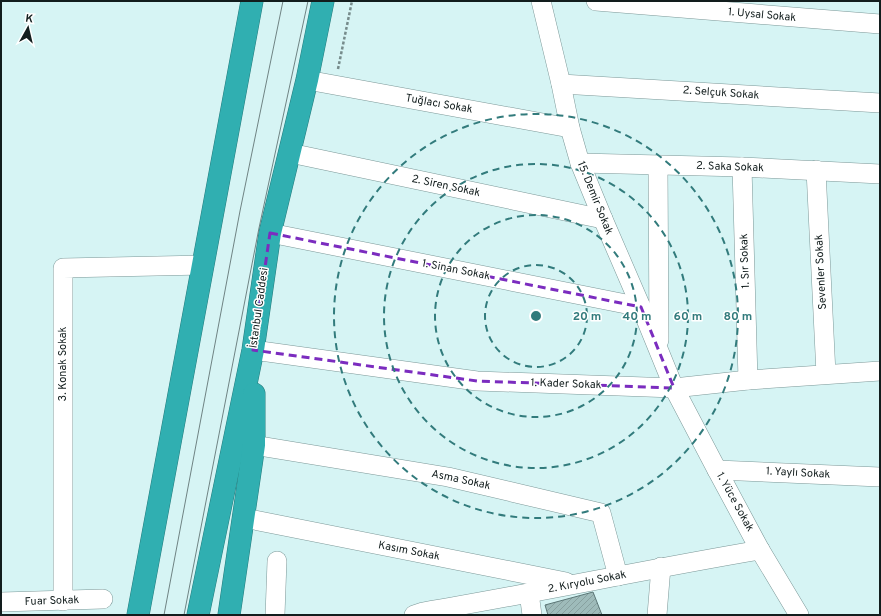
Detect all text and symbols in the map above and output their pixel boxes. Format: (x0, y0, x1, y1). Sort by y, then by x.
street label: 1. Uysal Sokak (727, 5, 797, 25)
north arrow (8, 8, 48, 48)
text: K (24, 12, 34, 27)
street label: 2. Selçuk Sokak (682, 83, 760, 103)
street label: Tuğlacı Sokak (404, 91, 474, 117)
street label: 15. Demir Sokak (574, 159, 616, 237)
street label: 2. Saka Sokak (696, 159, 764, 175)
street label: 2. Siren Sokak (410, 172, 482, 200)
street label: 1. Sır Sokak (737, 233, 753, 289)
street label: Sevenler Sokak (812, 234, 830, 310)
street label: 1. Sinan Sokak (421, 257, 491, 283)
street label: İstanbul Caddesi (245, 267, 272, 349)
centre of rings (529, 309, 543, 323)
text: 20 m (573, 309, 601, 325)
text: 40 m (622, 309, 652, 325)
text: 60 m (674, 309, 702, 325)
text: 80 m (724, 309, 752, 325)
street label: 3. Konak Sokak (56, 326, 70, 401)
street label: 1. Kader Sokak (530, 376, 602, 392)
street label: 1. Yaylı Sokak (765, 464, 831, 482)
street label: Asma Sokak (430, 467, 492, 493)
street label: 1. Yüce Sokak (713, 470, 757, 534)
street label: Kasım Sokak (377, 538, 441, 564)
street label: 2. Kıryolu Sokak (547, 568, 628, 596)
street label: Fuar Sokak (24, 593, 80, 609)

